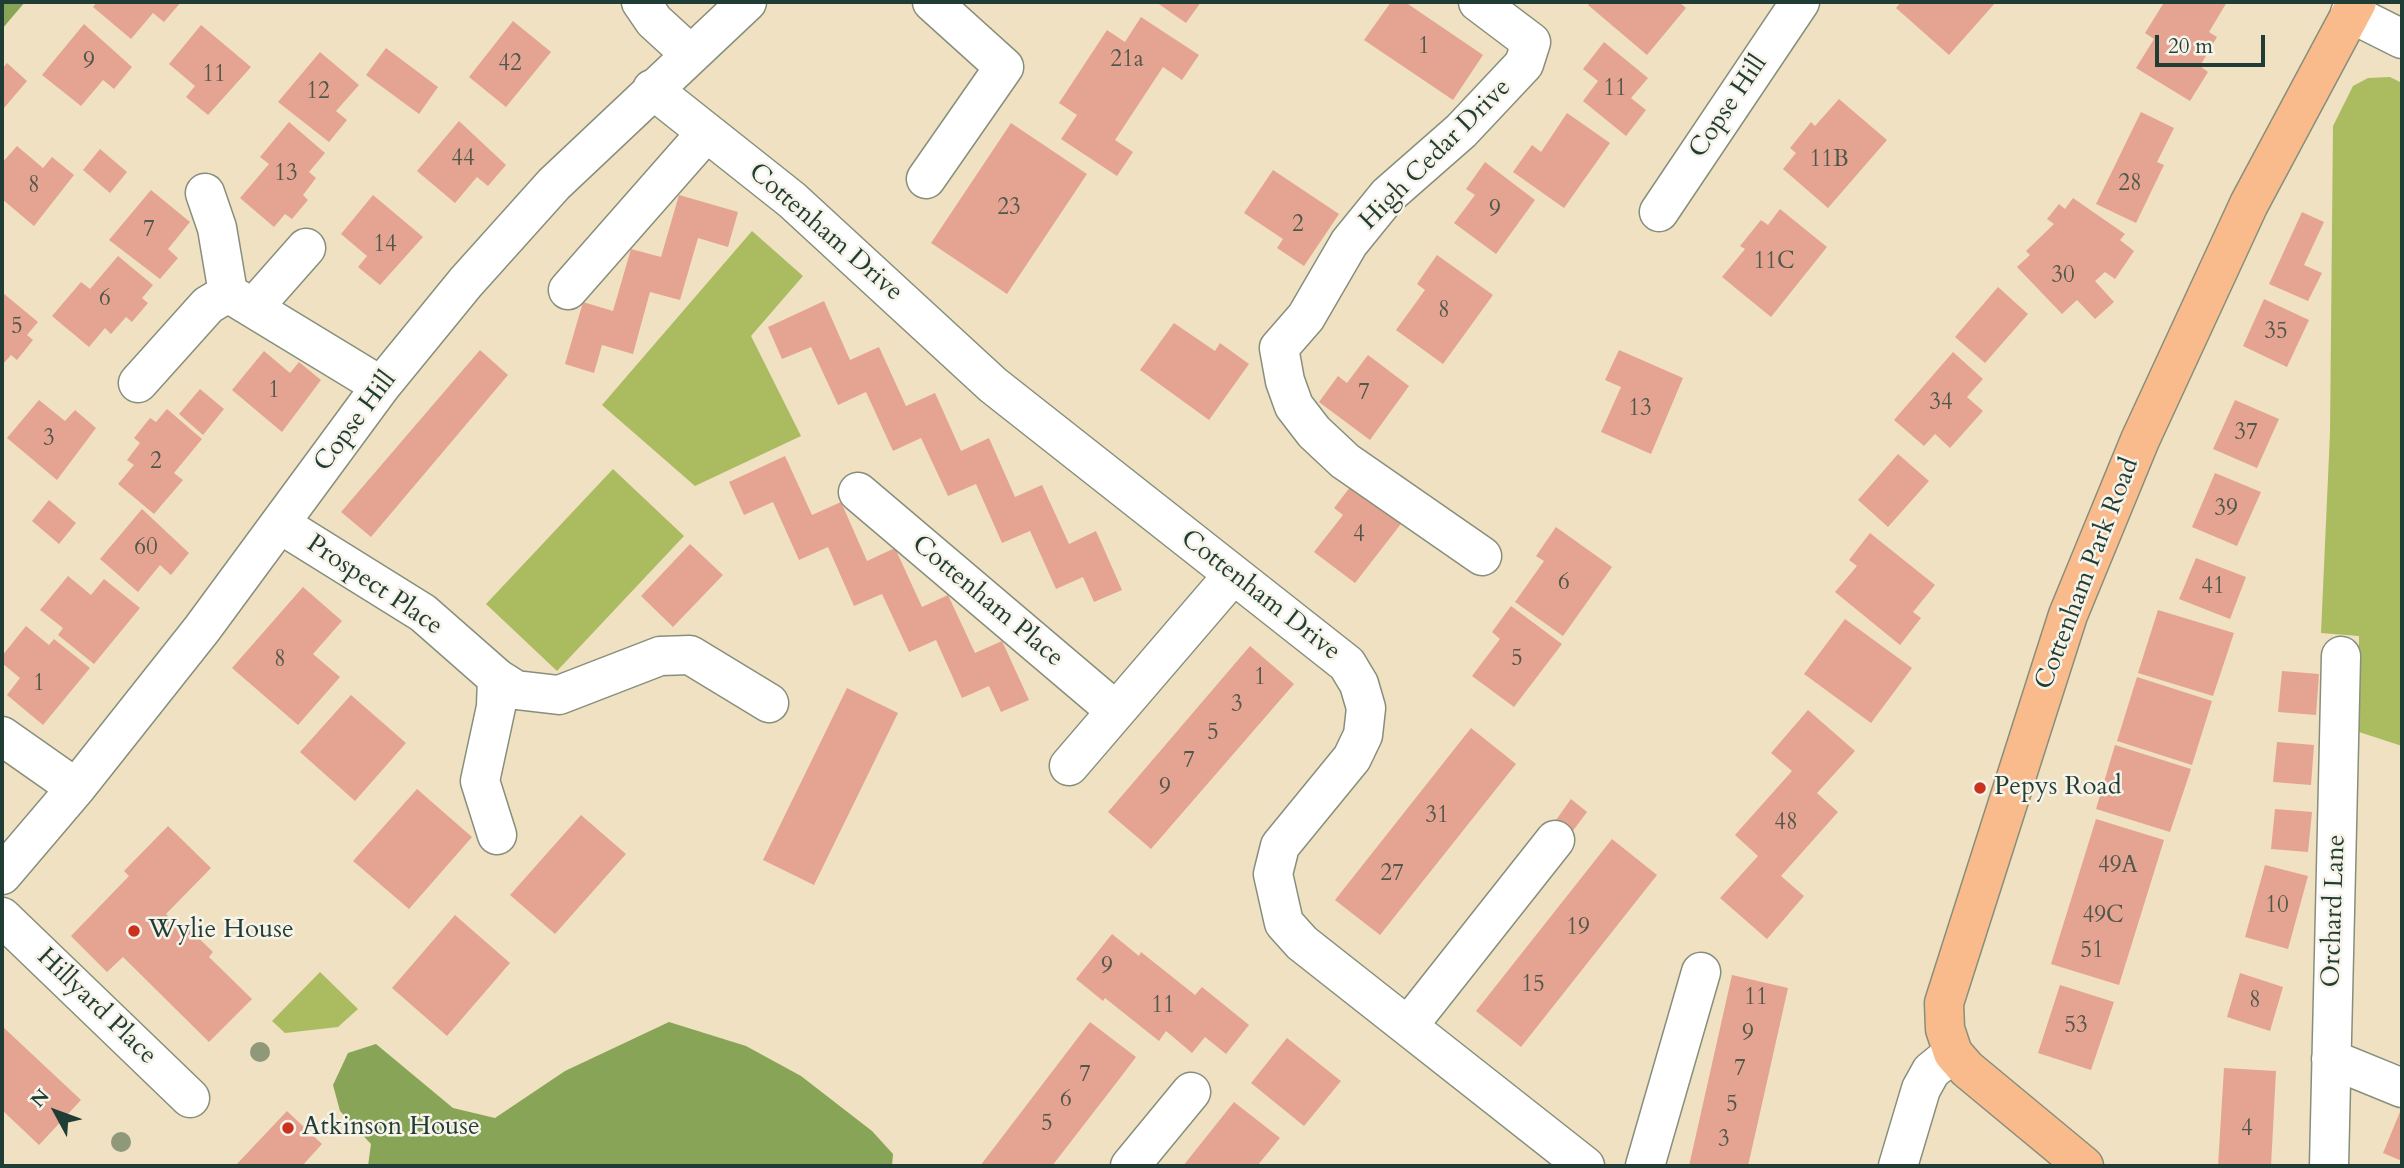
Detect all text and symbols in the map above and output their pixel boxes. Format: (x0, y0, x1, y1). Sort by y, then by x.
scale bar (2159, 21, 2269, 65)
text: 20 m (2168, 32, 2213, 61)
house number: 1 (1418, 34, 1430, 62)
house number: 21a (1110, 47, 1144, 75)
house number: 9 (83, 49, 95, 77)
street label: Copse Hill (1683, 50, 1775, 164)
house number: 42 (498, 51, 522, 79)
house number: 11 (202, 62, 226, 90)
street label: High Cedar Drive (1354, 73, 1518, 237)
house number: 11 (1603, 76, 1627, 104)
house number: 12 (306, 79, 330, 107)
house number: 44 (451, 146, 475, 174)
house number: 11B (1809, 147, 1849, 175)
street label: Cottenham Drive (741, 157, 909, 309)
house number: 13 (274, 161, 298, 189)
house number: 28 (2118, 171, 2142, 199)
house number: 8 (28, 173, 40, 201)
house number: 23 (997, 195, 1021, 223)
house number: 9 (1489, 197, 1501, 225)
house number: 2 (1292, 212, 1304, 240)
house number: 7 (143, 217, 155, 245)
house number: 14 (373, 232, 397, 260)
house number: 11C (1753, 249, 1795, 277)
house number: 30 (2051, 263, 2075, 291)
house number: 6 (99, 286, 111, 314)
house number: 8 (1438, 298, 1450, 326)
house number: 5 (11, 314, 23, 342)
house number: 35 (2264, 319, 2288, 347)
street label: Copse Hill (308, 366, 404, 478)
house number: 1 (268, 378, 280, 406)
house number: 7 (1358, 380, 1370, 408)
house number: 34 (1929, 390, 1953, 418)
house number: 13 (1628, 396, 1652, 424)
house number: 37 (2234, 420, 2258, 448)
house number: 3 (43, 426, 55, 454)
house number: 2 (150, 449, 162, 477)
street label: Cottenham Park Road (2029, 454, 2147, 694)
house number: 39 (2214, 496, 2238, 524)
house number: 4 (1353, 522, 1365, 550)
street label: Cottenham Drive (1174, 524, 1346, 668)
street label: Prospect Place (300, 529, 448, 643)
street label: Cottenham Place (905, 530, 1069, 674)
house number: 60 (134, 535, 158, 563)
house number: 6 (1558, 570, 1570, 598)
house number: 41 (2201, 574, 2225, 602)
house number: 5 (1511, 646, 1523, 674)
house number: 8 (274, 647, 286, 675)
house number: 1 (1254, 665, 1266, 693)
house number: 1 (33, 671, 45, 699)
house number: 3 (1231, 692, 1243, 720)
house number: 5 (1207, 720, 1219, 748)
house number: 7 (1183, 748, 1195, 776)
place label: Pepys Road (1994, 772, 2122, 804)
house number: 9 (1159, 775, 1171, 803)
marker: Pepys Road (1972, 780, 1988, 796)
house number: 31 (1425, 803, 1449, 831)
house number: 48 (1774, 810, 1798, 838)
street label: Orchard Lane (2317, 834, 2353, 988)
house number: 49A (2098, 853, 2138, 881)
house number: 27 (1380, 861, 1404, 889)
house number: 10 (2265, 893, 2289, 921)
house number: 49C (2082, 903, 2124, 931)
place label: Wylie House (148, 915, 294, 947)
house number: 19 (1566, 915, 1590, 943)
marker: Wylie House (126, 923, 142, 939)
house number: 51 (2080, 938, 2104, 966)
street label: Hillyard Place (30, 942, 162, 1072)
house number: 9 (1101, 954, 1113, 982)
house number: 15 (1521, 972, 1545, 1000)
house number: 11 (1744, 985, 1768, 1013)
house number: 8 (2249, 988, 2261, 1016)
house number: 11 (1151, 993, 1175, 1021)
house number: 53 (2064, 1013, 2088, 1041)
house number: 9 (1742, 1021, 1754, 1049)
house number: 7 (1734, 1056, 1746, 1084)
house number: 7 (1079, 1062, 1091, 1090)
north arrow (21, 1077, 91, 1147)
text: N (25, 1083, 55, 1113)
house number: 6 (1060, 1087, 1072, 1115)
house number: 5 (1726, 1092, 1738, 1120)
house number: 5 (1041, 1111, 1053, 1139)
place label: Atkinson House (302, 1112, 480, 1144)
house number: 4 (2241, 1116, 2253, 1144)
marker: Atkinson House (280, 1120, 296, 1136)
house number: 3 (1718, 1127, 1730, 1155)

